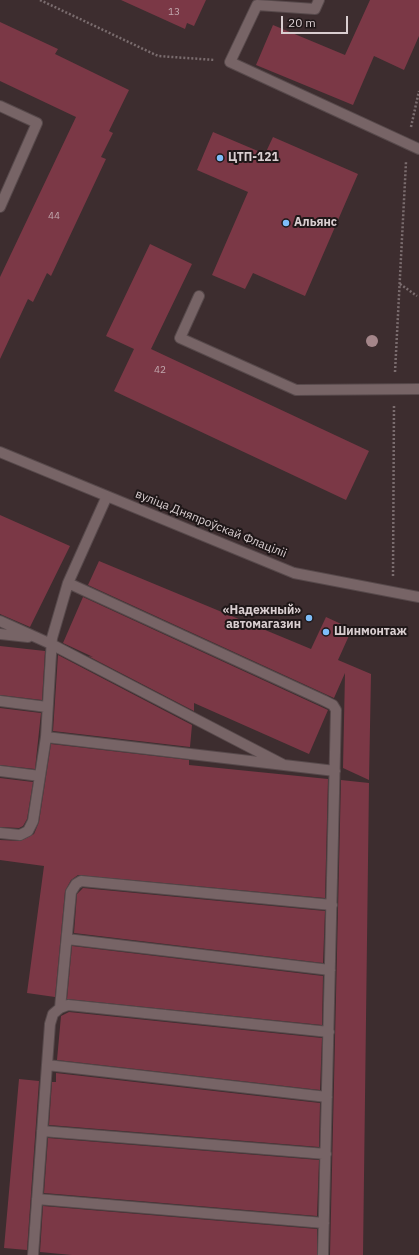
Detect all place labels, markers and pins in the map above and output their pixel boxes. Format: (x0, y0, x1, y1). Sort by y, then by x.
place label: ЦТП-121 (228, 151, 279, 165)
marker: ЦТП-121 (215, 153, 225, 163)
place label: Альянс (294, 216, 337, 230)
marker: Альянс (281, 218, 291, 228)
place label: «Надежный» автомагазин (223, 604, 301, 632)
marker: «Надежный» автомагазин (304, 613, 314, 623)
place label: Шинмонтаж (334, 625, 407, 639)
marker: Шинмонтаж (321, 627, 331, 637)

